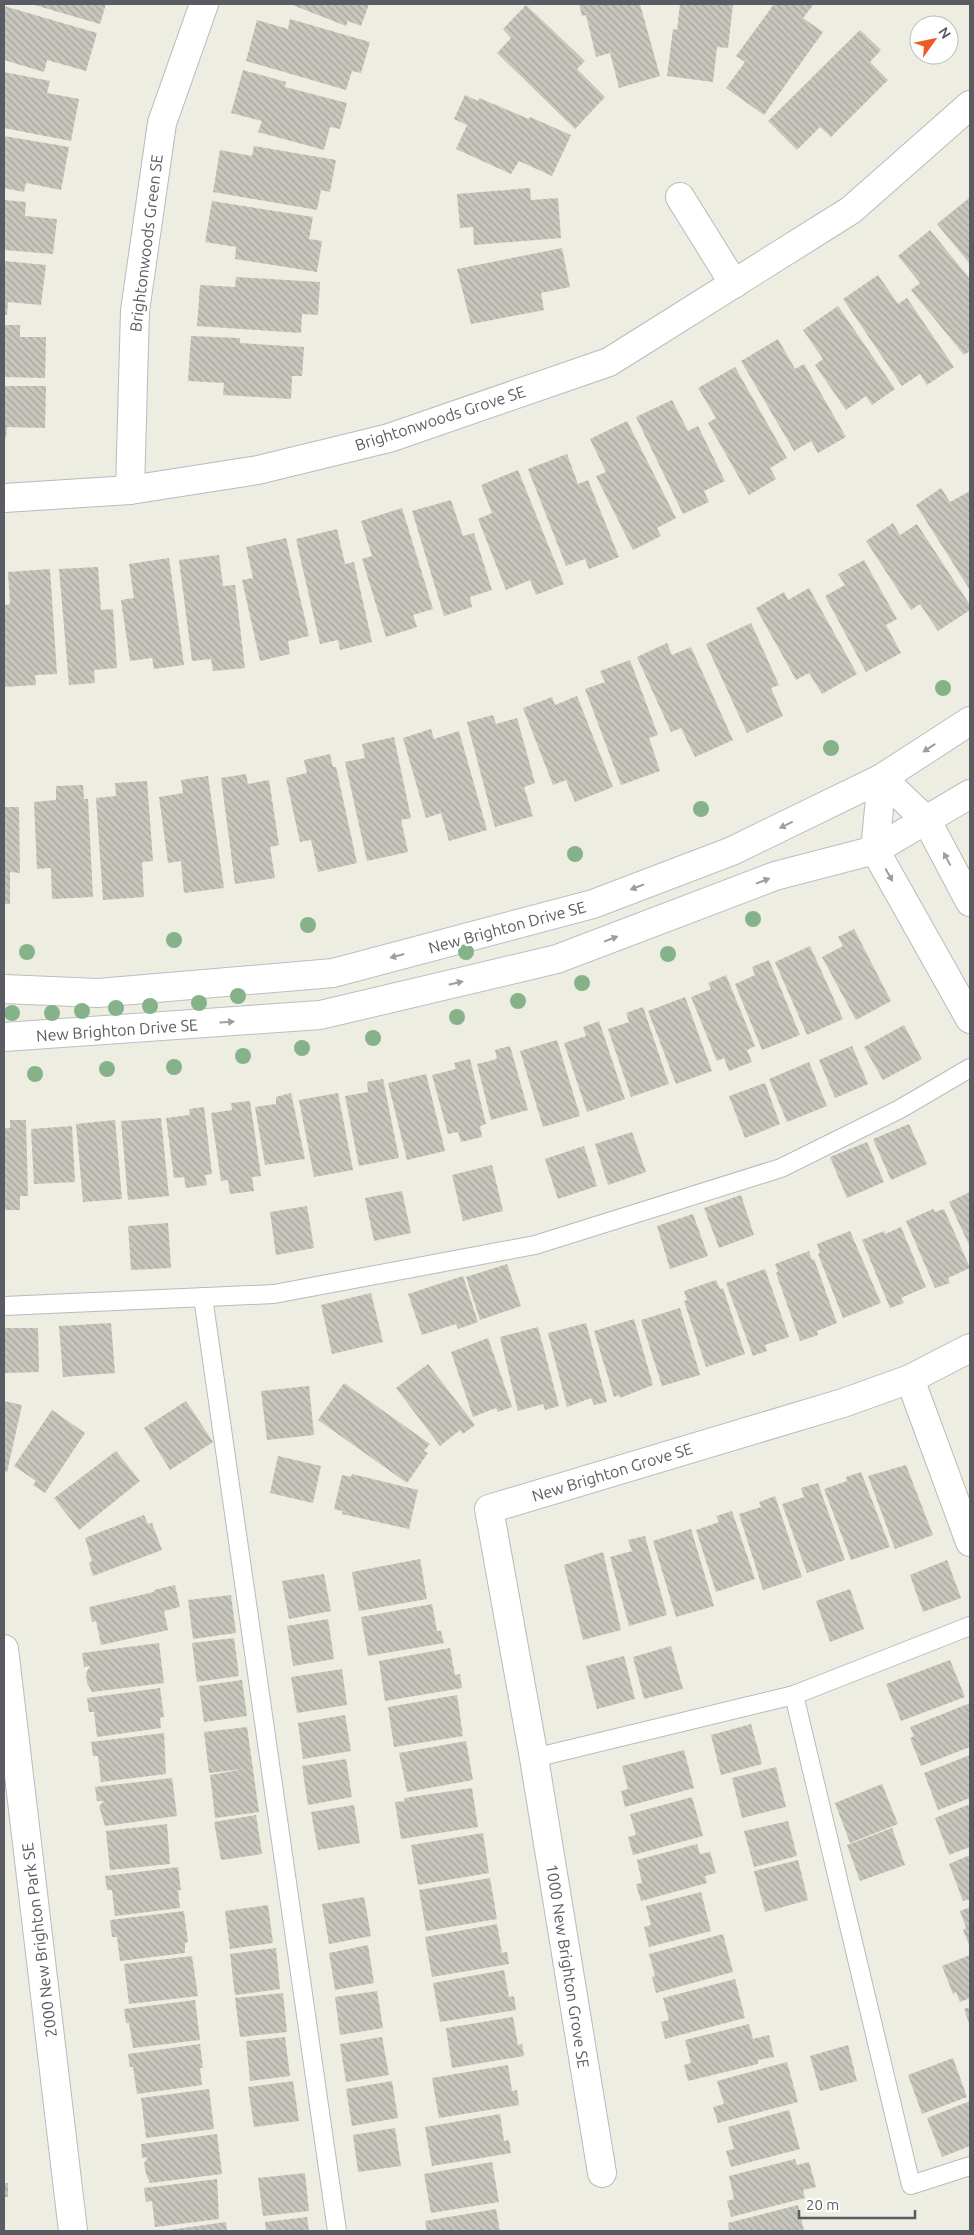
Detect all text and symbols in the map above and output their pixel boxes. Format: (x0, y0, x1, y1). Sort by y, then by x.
north arrow (909, 15, 959, 65)
text: N (935, 24, 954, 42)
street label: Brightonwoods Green SE (126, 153, 166, 333)
street label: Brightonwoods Grove SE (353, 382, 527, 454)
one-way arrow (923, 743, 936, 752)
one-way arrow (779, 821, 794, 829)
one-way arrow (943, 852, 951, 867)
one-way arrow (885, 869, 894, 882)
one-way arrow (756, 877, 771, 885)
one-way arrow (629, 884, 644, 891)
street label: New Brighton Drive SE (426, 897, 588, 957)
one-way arrow (604, 934, 619, 942)
one-way arrow (389, 953, 404, 961)
one-way arrow (448, 979, 463, 987)
street label: New Brighton Drive SE (36, 1015, 198, 1045)
one-way arrow (219, 1017, 235, 1025)
street label: New Brighton Grove SE (530, 1439, 694, 1505)
street label: 2000 New Brighton Park SE (18, 1842, 60, 2038)
street label: 1000 New Brighton Grove SE (543, 1863, 593, 2069)
scale bar (799, 2188, 915, 2220)
text: 20 m (806, 2196, 839, 2213)

